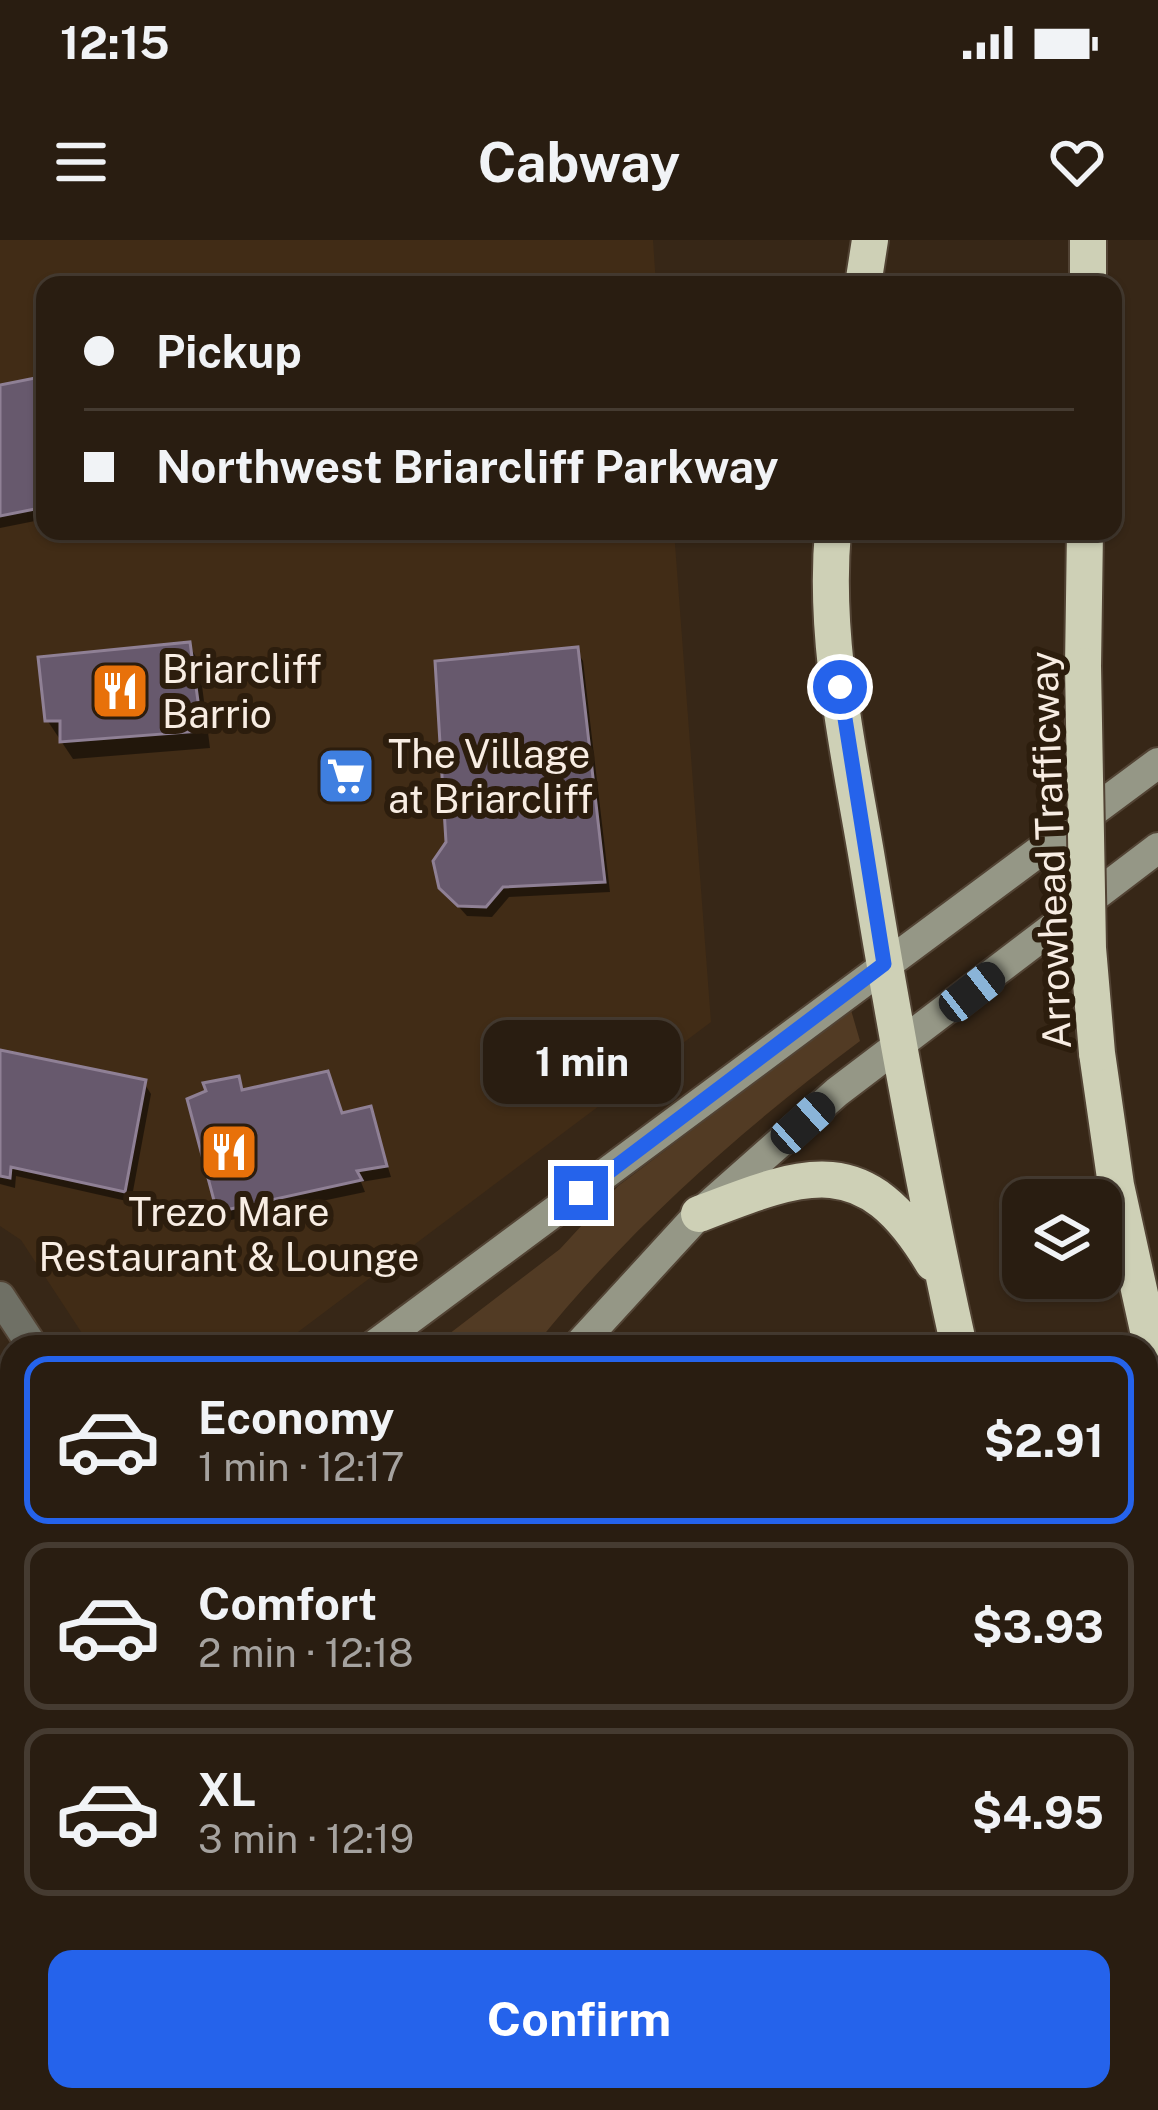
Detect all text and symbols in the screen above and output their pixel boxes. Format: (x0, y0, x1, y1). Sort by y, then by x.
text: 12:15 (60, 16, 170, 69)
icon: menu (48, 129, 114, 195)
icon: heart (1044, 129, 1110, 195)
text: Cabway (478, 131, 680, 194)
text: Pickup (156, 325, 302, 378)
text: Northwest Briarcliff Parkway (156, 440, 779, 493)
place label: Briarcliff Barrio (162, 646, 322, 737)
street label: Arrowhead Trafficway (1020, 650, 1080, 1050)
restaurant icon: Briarcliff Barrio (89, 660, 151, 722)
route start (813, 660, 867, 714)
place label: The Village at Briarcliff (388, 731, 593, 822)
supermarket icon: The Village at Briarcliff (315, 745, 377, 807)
car (933, 956, 1011, 1028)
callout: 1 min (482, 1019, 680, 1103)
text: 1 min (535, 1039, 629, 1085)
car (764, 1086, 842, 1160)
restaurant icon: Trezo Mare Restaurant & Lounge (198, 1121, 260, 1183)
route end (554, 1166, 608, 1220)
map controls (1002, 1179, 1122, 1299)
button: layers (1002, 1179, 1122, 1299)
place label: Trezo Mare Restaurant & Lounge (39, 1189, 419, 1280)
icon: car (54, 1386, 162, 1494)
text: Economy (198, 1391, 394, 1444)
text: $2.91 (984, 1414, 1104, 1467)
text: 1 min · 12:17 (198, 1444, 404, 1490)
icon: car (54, 1572, 162, 1680)
text: Comfort (198, 1577, 377, 1630)
text: $3.93 (972, 1600, 1104, 1653)
text: 2 min · 12:18 (198, 1630, 414, 1676)
icon: car (54, 1758, 162, 1866)
text: XL (198, 1763, 256, 1816)
text: $4.95 (972, 1786, 1104, 1839)
text: 3 min · 12:19 (198, 1816, 414, 1862)
button: Confirm (48, 1950, 1110, 2088)

